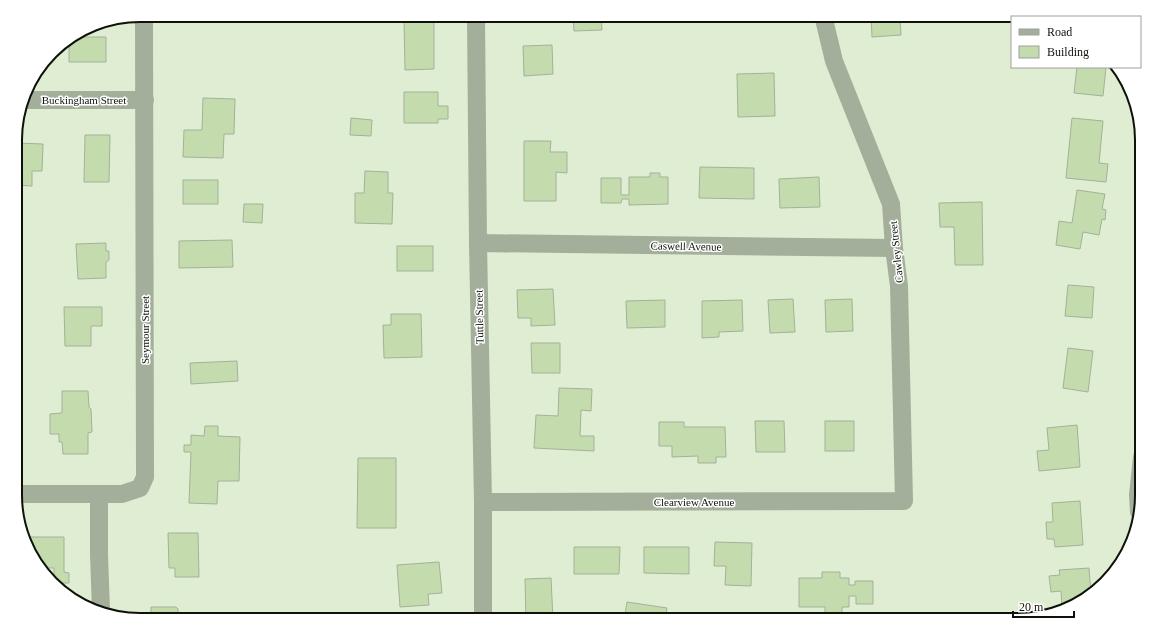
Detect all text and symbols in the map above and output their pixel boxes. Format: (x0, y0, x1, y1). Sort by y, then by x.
legend (1011, 16, 1141, 68)
text: Road (1047, 25, 1072, 39)
text: Building (1047, 45, 1089, 59)
street label: Buckingham Street (42, 94, 126, 106)
street label: Cawley Street (887, 221, 905, 283)
street label: Caswell Avenue (650, 239, 722, 253)
street label: Tuttle Street (473, 290, 485, 344)
street label: Seymour Street (139, 296, 151, 364)
street label: Clearview Avenue (654, 496, 734, 508)
scale bar (1013, 593, 1074, 619)
text: 20 m (1019, 600, 1044, 614)

